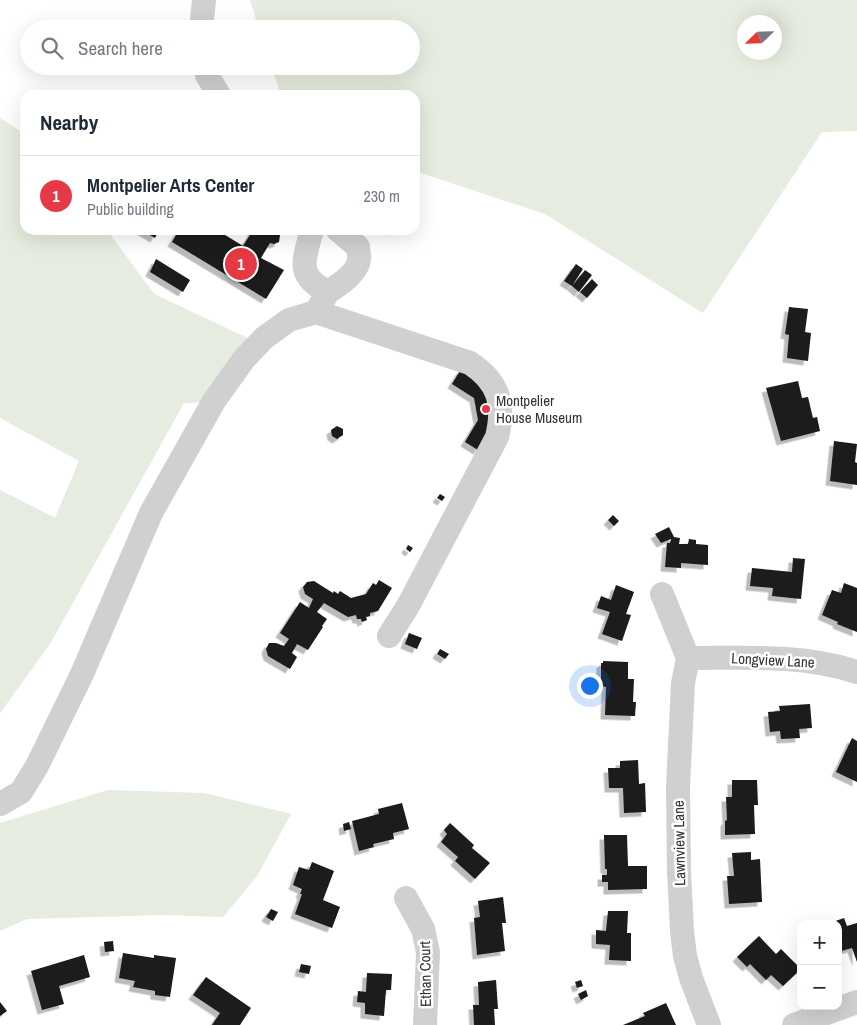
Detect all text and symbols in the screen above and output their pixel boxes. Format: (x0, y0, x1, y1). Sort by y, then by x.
north arrow (737, 15, 782, 60)
search box (20, 20, 420, 75)
icon: search (38, 34, 66, 62)
text: Search here (78, 35, 163, 61)
text: Nearby (40, 108, 98, 137)
text: Montpelier Arts Center (87, 172, 254, 198)
text: 1 (52, 185, 60, 207)
text: 230 m (364, 185, 400, 207)
text: Public building (87, 198, 174, 220)
pin: 1 (225, 245, 257, 283)
place label: Montpelier House Museum (496, 390, 582, 428)
marker: Montpelier House Museum (480, 403, 492, 415)
street label: Longview Lane (731, 647, 815, 673)
your location (577, 673, 603, 699)
street label: Lawnview Lane (668, 800, 690, 886)
map controls (797, 920, 842, 1010)
button: + (797, 920, 842, 965)
street label: Ethan Court (414, 940, 436, 1007)
button: − (797, 965, 842, 1010)

